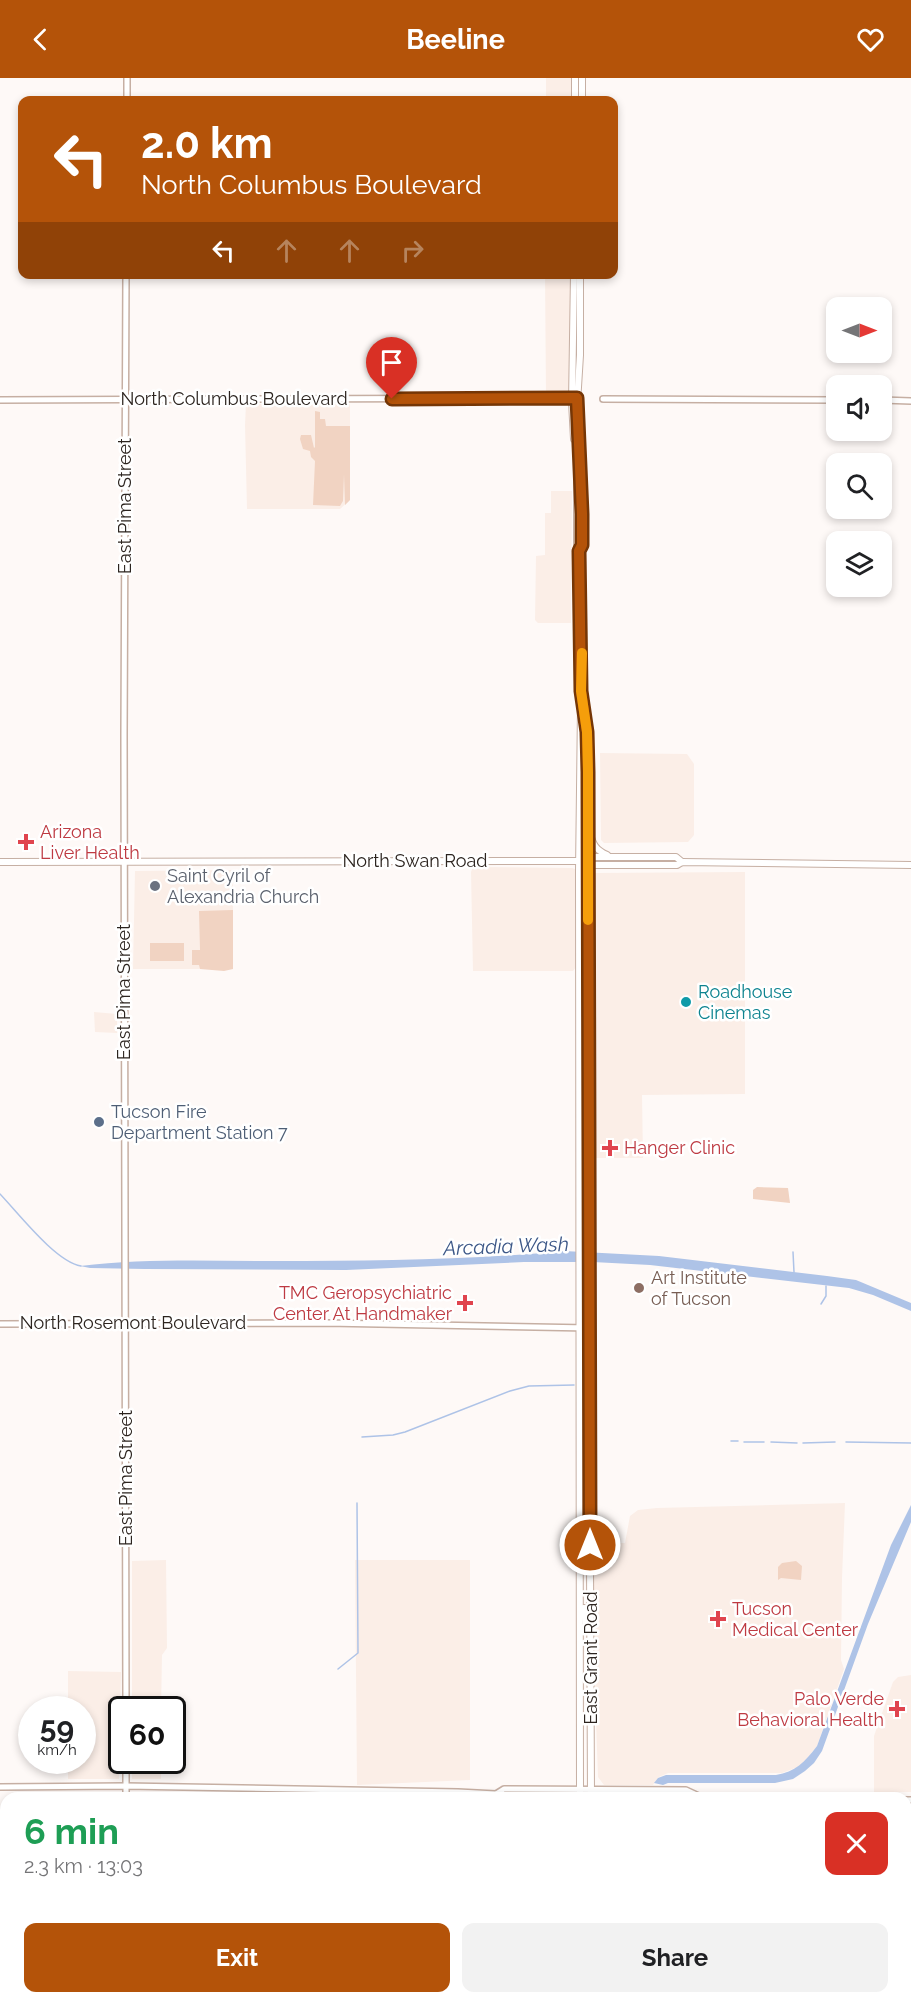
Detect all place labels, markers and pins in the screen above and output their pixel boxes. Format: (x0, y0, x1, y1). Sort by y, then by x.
pin (366, 337, 417, 399)
place label: Arizona Liver Health (40, 821, 140, 863)
marker: Arizona Liver Health (17, 833, 35, 851)
place label: Saint Cyril of Alexandria Church (167, 865, 319, 907)
marker: Saint Cyril of Alexandria Church (148, 879, 162, 893)
place label: Roadhouse Cinemas (698, 981, 793, 1023)
marker: Roadhouse Cinemas (679, 995, 693, 1009)
place label: Tucson Fire Department Station 7 (111, 1101, 288, 1143)
marker: Tucson Fire Department Station 7 (92, 1115, 106, 1129)
place label: Hanger Clinic (624, 1137, 735, 1158)
marker: Hanger Clinic (601, 1139, 619, 1157)
place label: Art Institute of Tucson (651, 1267, 747, 1309)
marker: Art Institute of Tucson (632, 1281, 646, 1295)
place label: TMC Geropsychiatric Center At Handmaker (273, 1282, 453, 1324)
marker: TMC Geropsychiatric Center At Handmaker (456, 1294, 474, 1312)
place label: Tucson Medical Center (732, 1598, 859, 1640)
marker: Tucson Medical Center (709, 1610, 727, 1628)
place label: Palo Verde Behavioral Health (737, 1688, 884, 1730)
marker: Palo Verde Behavioral Health (888, 1700, 906, 1718)

